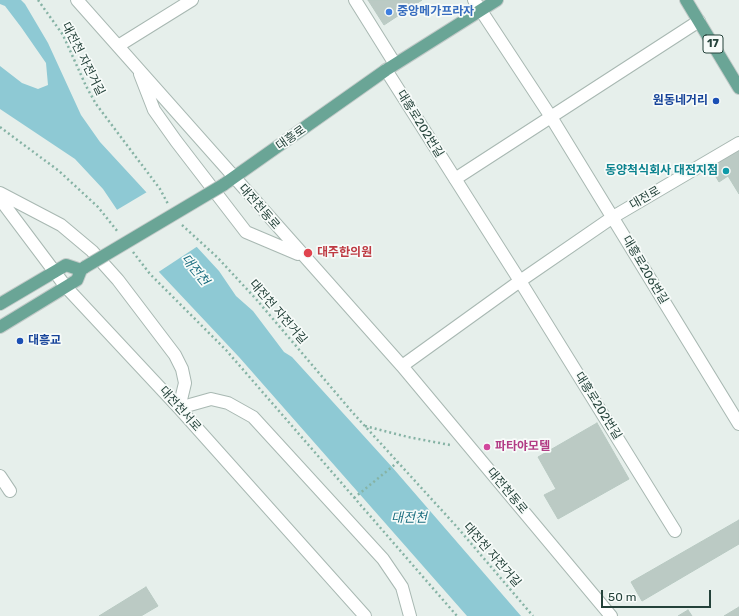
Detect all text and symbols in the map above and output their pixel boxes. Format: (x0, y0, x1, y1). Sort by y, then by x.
place label: 중앙메가프라자 (397, 5, 474, 19)
marker: 중앙메가프라자 (384, 7, 394, 17)
street label: 대전천 자전거길 (58, 20, 108, 98)
road number: 17 (703, 35, 723, 53)
street label: 대흥로202번길 (394, 88, 446, 160)
place label: 원동네거리 (653, 94, 708, 108)
marker: 원동네거리 (711, 96, 721, 106)
street label: 대흥로 (273, 123, 309, 153)
place label: 동양척식회사 대전지점 (605, 164, 718, 178)
marker: 동양척식회사 대전지점 (721, 166, 731, 176)
street label: 대전천동로 (235, 181, 283, 233)
street label: 대전로 (627, 183, 663, 213)
street label: 대흥로206번길 (619, 233, 671, 307)
place label: 대주한의원 (317, 246, 372, 260)
marker: 대주한의원 (302, 247, 314, 259)
water label: 대전천 (178, 251, 212, 289)
street label: 대전천 자전거길 (246, 277, 310, 347)
place label: 대흥교 (28, 334, 61, 348)
marker: 대흥교 (15, 336, 25, 346)
street label: 대흥로202번길 (572, 370, 624, 442)
street label: 대전천서로 (156, 384, 204, 434)
place label: 파타야모텔 (495, 440, 550, 454)
marker: 파타야모텔 (482, 442, 492, 452)
street label: 대전천동로 (484, 465, 530, 517)
water label: 대전천 (391, 510, 427, 526)
street label: 대전천 자전거길 (460, 520, 524, 590)
scale bar (603, 582, 713, 608)
text: 50 m (608, 590, 636, 604)

